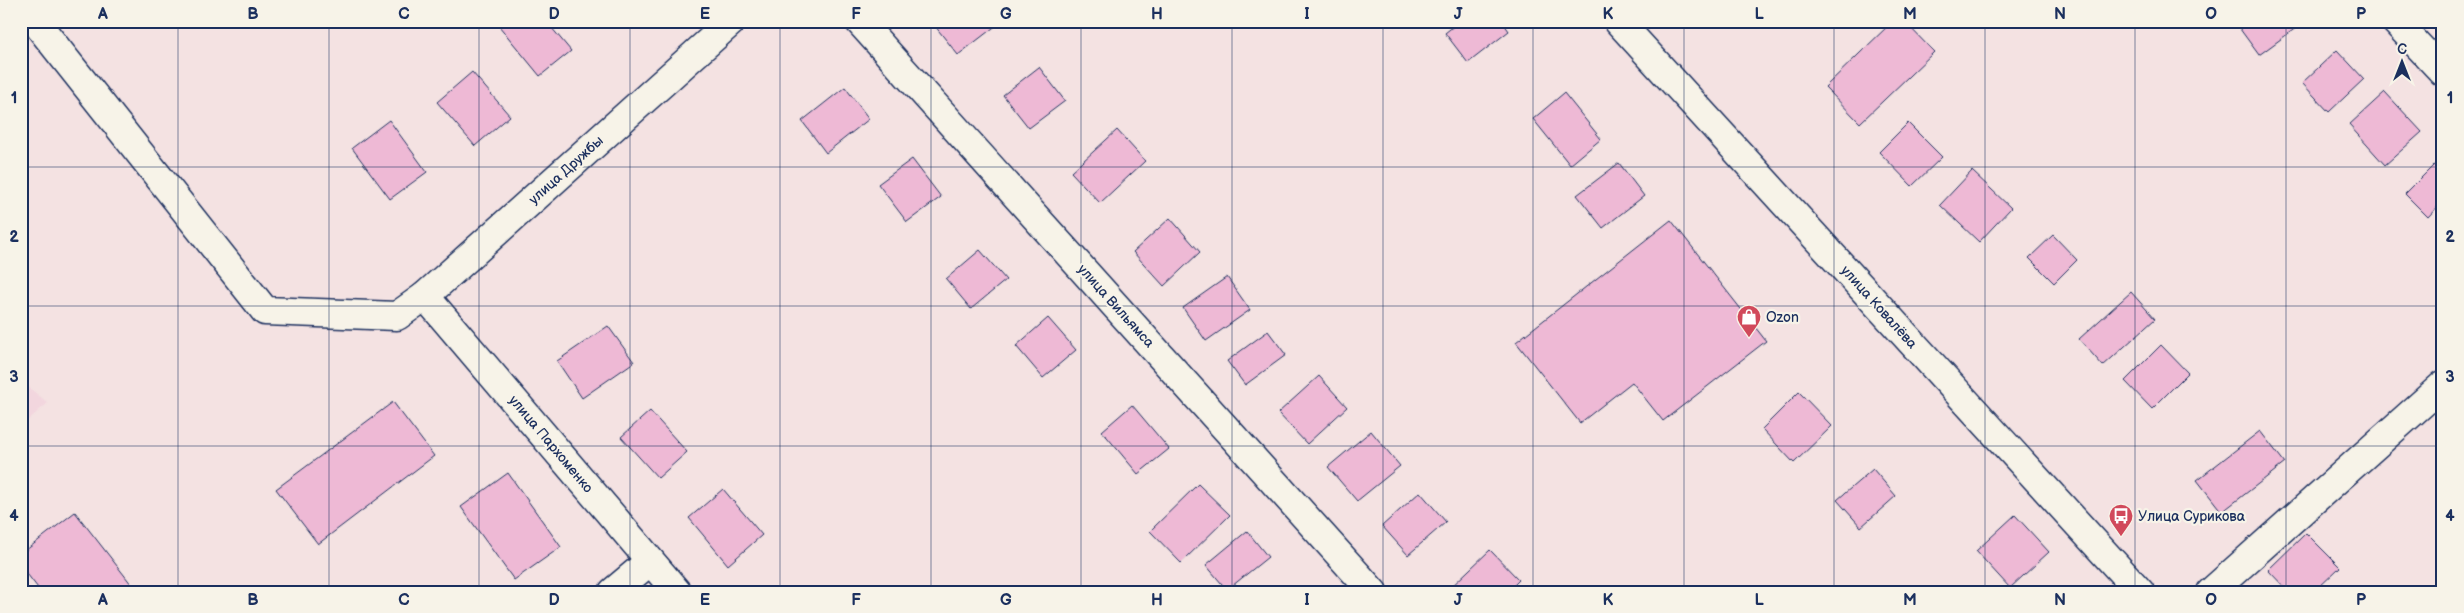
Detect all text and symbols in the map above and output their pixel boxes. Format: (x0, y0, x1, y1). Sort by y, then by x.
text: A (97, 5, 108, 24)
text: B (247, 5, 259, 24)
text: C (398, 5, 410, 24)
text: D (548, 5, 560, 24)
text: E (700, 5, 710, 24)
text: F (851, 5, 861, 24)
text: G (1000, 5, 1012, 24)
text: H (1151, 5, 1163, 24)
text: I (1304, 5, 1310, 24)
text: J (1454, 5, 1463, 24)
text: K (1603, 5, 1614, 24)
text: L (1754, 5, 1764, 24)
text: M (1903, 5, 1917, 24)
text: N (2054, 5, 2066, 24)
text: O (2205, 5, 2217, 24)
text: P (2356, 5, 2366, 24)
north arrow (2376, 38, 2426, 88)
text: С (2397, 41, 2407, 58)
text: 1 (11, 89, 17, 108)
text: 1 (2447, 89, 2453, 108)
street label: улица Дружбы (525, 132, 607, 208)
text: 2 (9, 228, 19, 247)
text: 2 (2445, 228, 2455, 247)
street label: улица Вильямса (1074, 261, 1158, 352)
street label: улица Ковалёва (1837, 262, 1921, 353)
shop icon: Ozon (1736, 304, 1762, 338)
place label: Ozon (1766, 309, 1799, 326)
text: 3 (9, 368, 19, 387)
text: 3 (2445, 368, 2455, 387)
street label: улица Пархоменко (505, 392, 597, 496)
bus stop icon: Улица Сурикова (2108, 503, 2134, 537)
text: 4 (9, 507, 19, 526)
text: 4 (2445, 507, 2455, 526)
place label: Улица Сурикова (2138, 508, 2246, 525)
text: A (97, 591, 108, 610)
text: B (247, 591, 259, 610)
text: C (398, 591, 410, 610)
text: D (548, 591, 560, 610)
text: E (700, 591, 710, 610)
text: F (851, 591, 861, 610)
text: G (1000, 591, 1012, 610)
text: H (1151, 591, 1163, 610)
text: I (1304, 591, 1310, 610)
text: J (1454, 591, 1463, 610)
text: K (1603, 591, 1614, 610)
text: L (1754, 591, 1764, 610)
text: M (1903, 591, 1917, 610)
text: N (2054, 591, 2066, 610)
text: O (2205, 591, 2217, 610)
text: P (2356, 591, 2366, 610)

